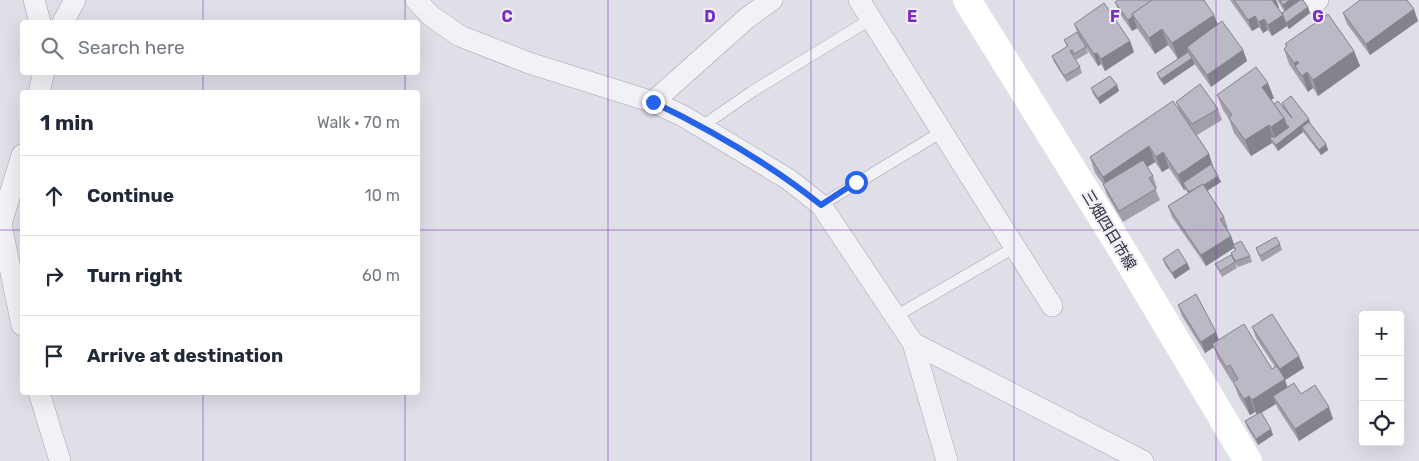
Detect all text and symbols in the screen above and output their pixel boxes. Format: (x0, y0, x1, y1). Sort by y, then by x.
text: C (501, 7, 513, 26)
text: D (704, 7, 716, 26)
text: E (907, 7, 917, 26)
text: F (1110, 7, 1120, 26)
text: G (1312, 7, 1324, 26)
search box (20, 20, 420, 75)
icon: search (38, 34, 66, 62)
text: Search here (78, 36, 185, 59)
route end (642, 91, 665, 114)
text: 1 min (40, 110, 94, 135)
text: Walk · 70 m (317, 113, 400, 132)
route start (845, 171, 868, 194)
icon: ahead (40, 182, 68, 210)
text: Continue (87, 184, 174, 207)
text: 10 m (365, 186, 400, 205)
street label: 三畑四日市線 (1078, 187, 1140, 273)
icon: right (40, 262, 68, 290)
text: Turn right (87, 264, 182, 287)
text: 60 m (362, 266, 400, 285)
map controls (1359, 311, 1404, 446)
button: + (1359, 311, 1404, 356)
icon: arrive (40, 342, 68, 370)
text: Arrive at destination (87, 344, 283, 367)
button: − (1359, 356, 1404, 401)
button: locate (1359, 401, 1404, 446)

